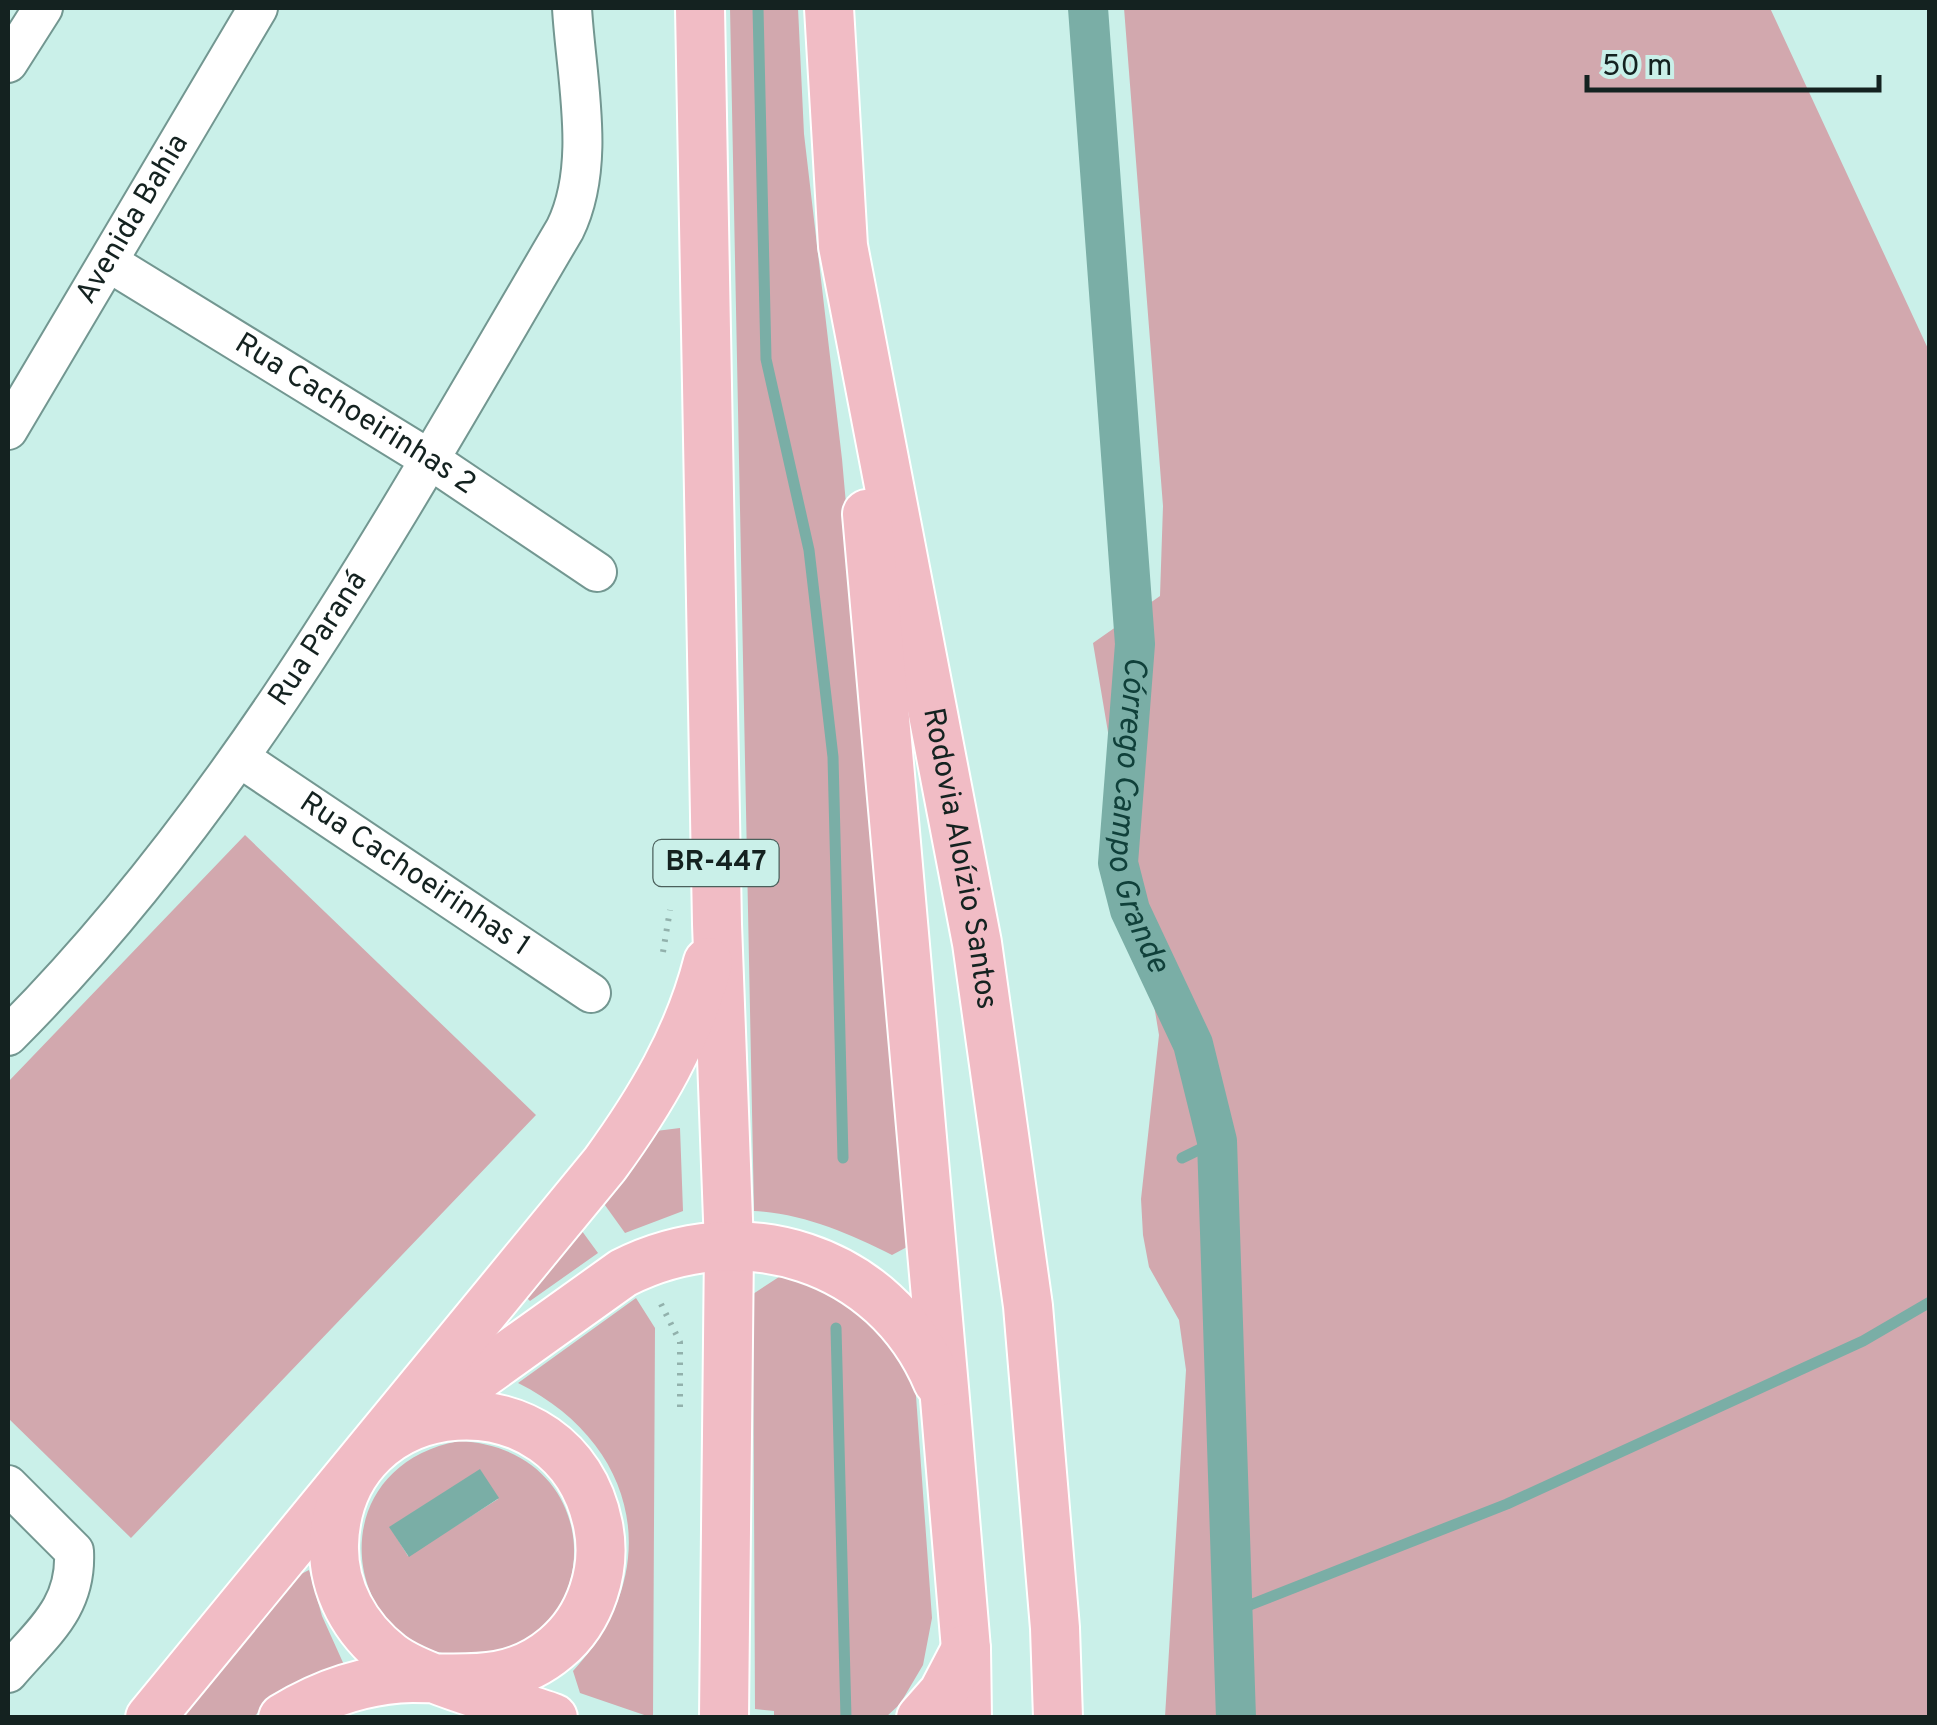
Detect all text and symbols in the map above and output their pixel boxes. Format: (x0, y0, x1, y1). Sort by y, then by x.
scale bar (1587, 30, 1880, 92)
text: 50 m (1602, 49, 1672, 86)
street label: Avenida Bahia (68, 128, 197, 311)
street label: Rua Cachoeirinhas 2 (228, 326, 483, 503)
street label: Rua Paraná (261, 564, 376, 714)
water label: Córrego Campo Grande (1097, 655, 1177, 980)
street label: Rodovia Aloízio Santos (914, 705, 1005, 1012)
street label: Rua Cachoeirinhas 1 (292, 784, 537, 965)
road number: BR-447 (654, 840, 778, 886)

